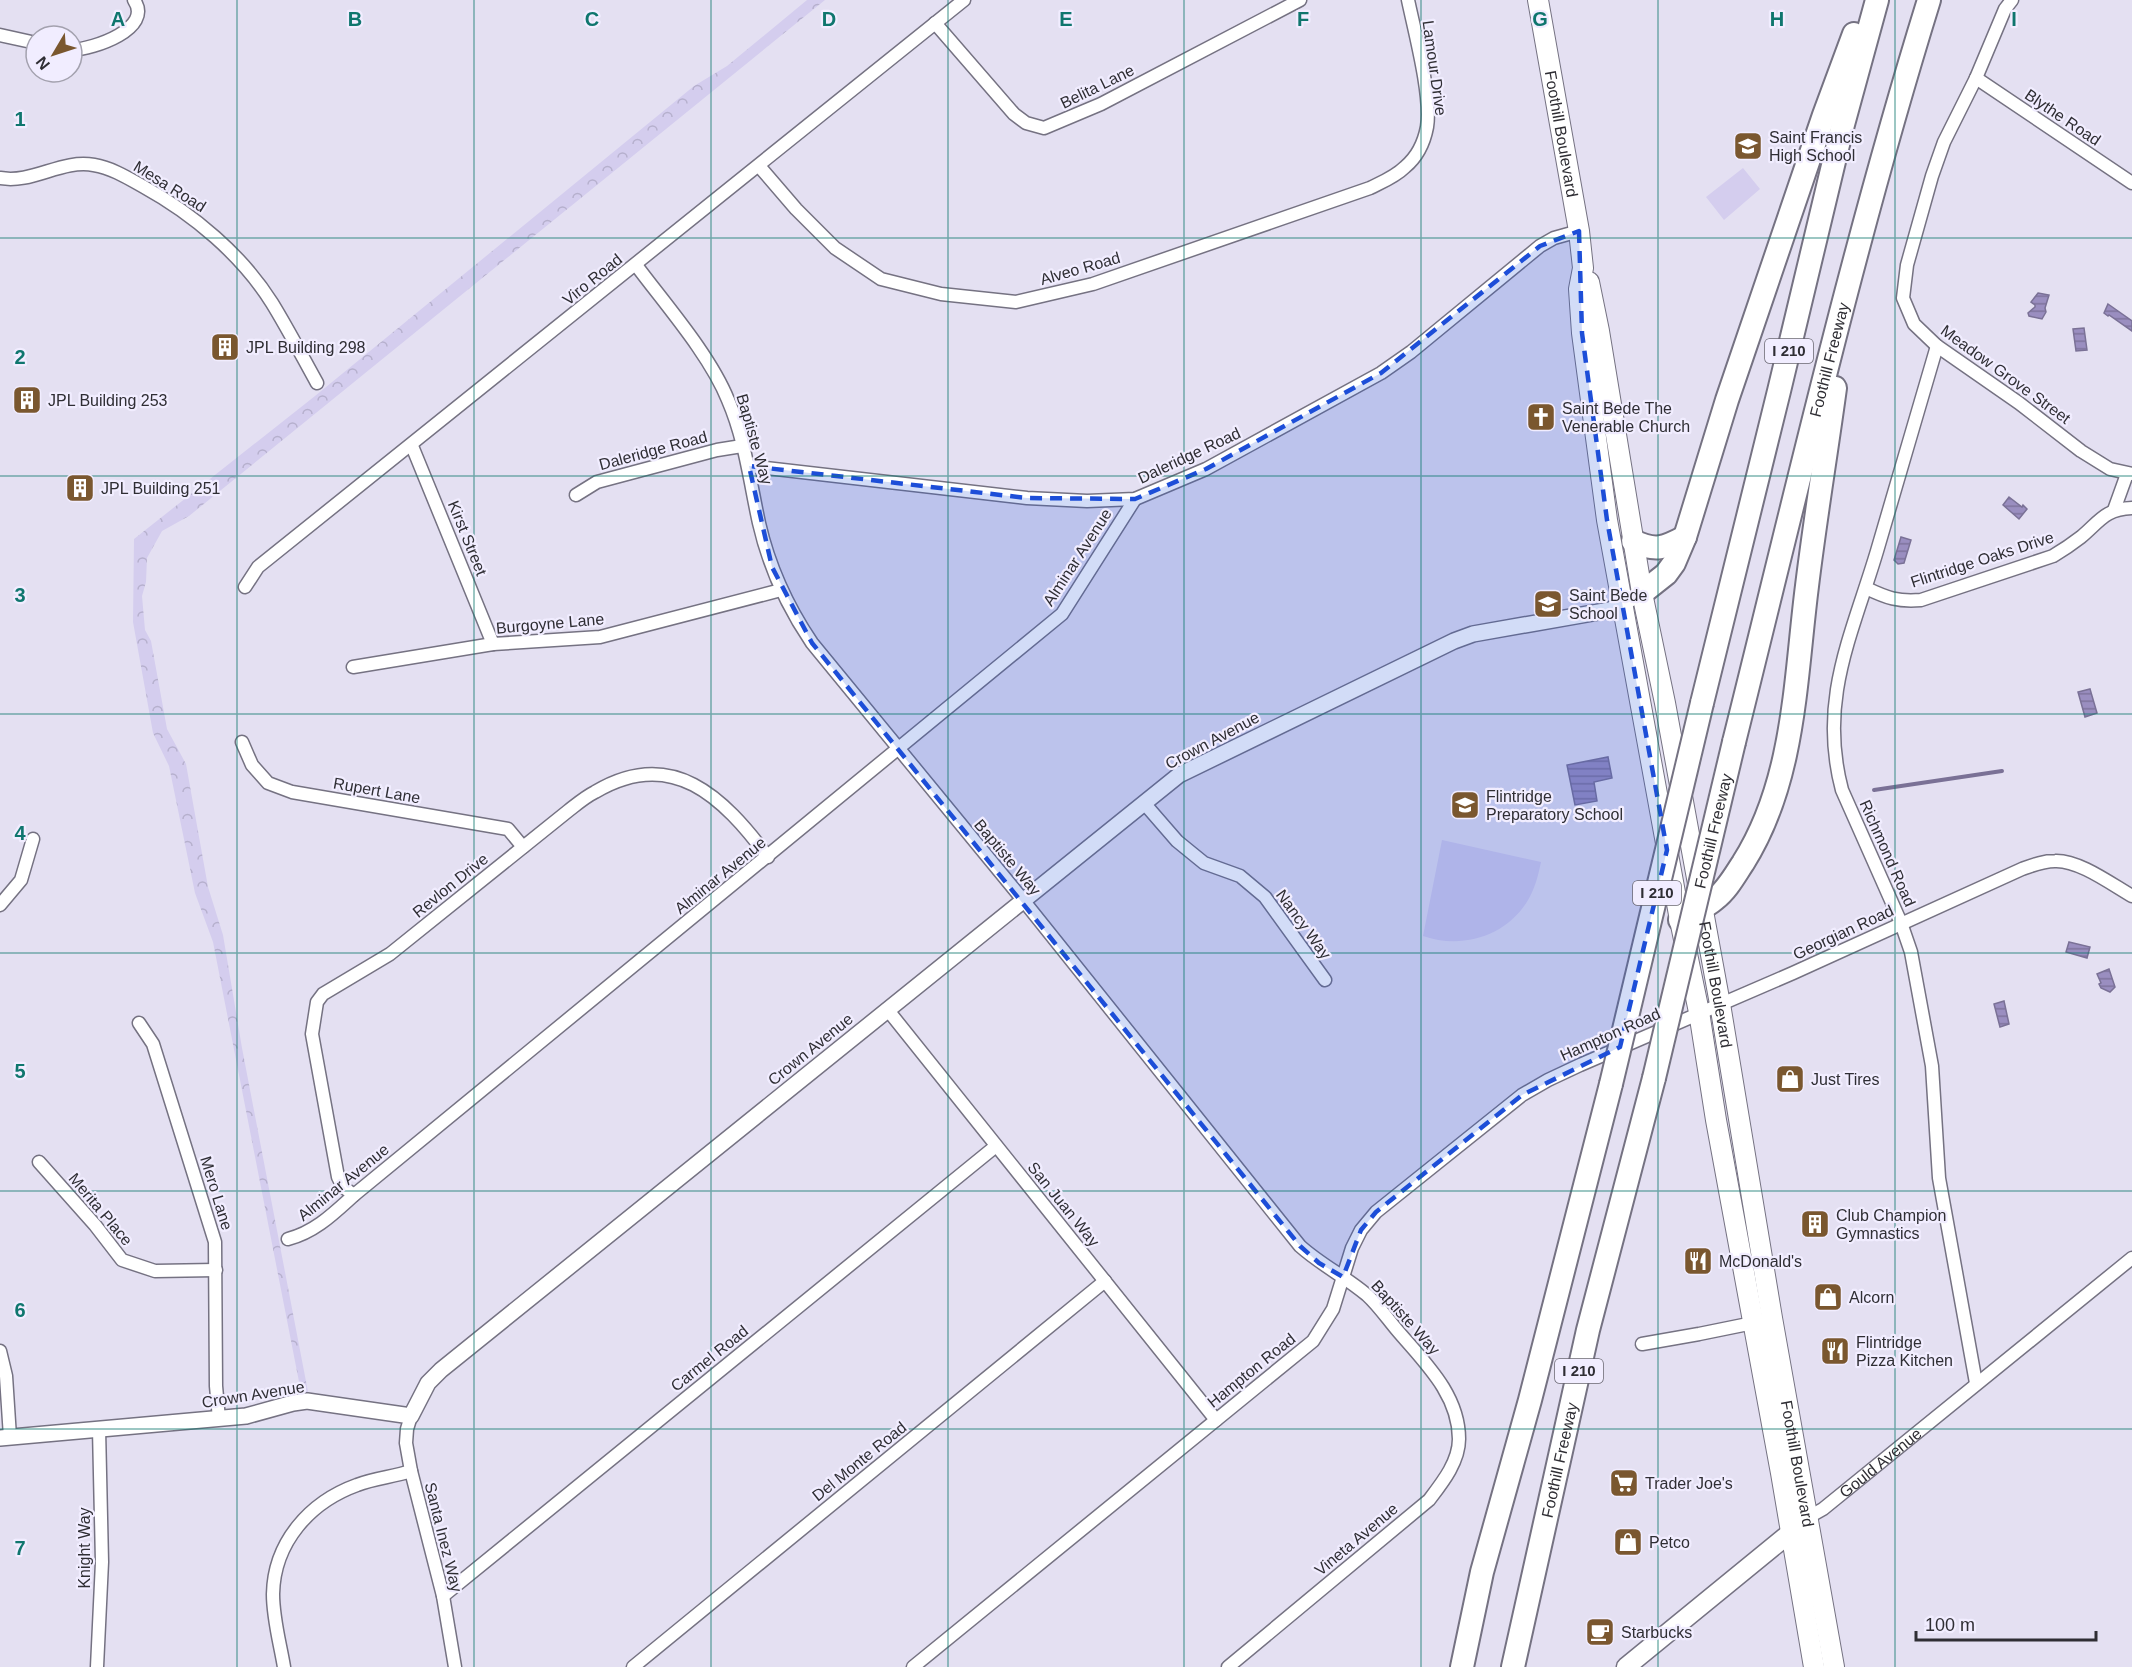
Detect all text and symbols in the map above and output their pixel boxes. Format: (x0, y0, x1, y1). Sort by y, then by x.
text: A (111, 8, 125, 30)
text: B (348, 8, 362, 30)
text: C (585, 8, 599, 30)
text: D (822, 8, 836, 30)
text: E (1059, 8, 1073, 30)
text: F (1297, 8, 1309, 30)
text: G (1532, 8, 1548, 30)
text: H (1770, 8, 1784, 30)
text: I (2011, 8, 2017, 30)
street label: Lamour Drive (1419, 19, 1450, 117)
north arrow (24, 24, 84, 84)
text: N (32, 53, 53, 73)
street label: Belita Lane (1058, 61, 1137, 112)
street label: Foothill Boulevard (1542, 69, 1581, 199)
street label: Blythe Road (2022, 86, 2104, 149)
text: 1 (14, 108, 26, 130)
place label: Saint Francis High School (1769, 129, 1862, 164)
school or university icon: Saint Francis High School (1732, 130, 1764, 162)
street label: Mesa Road (131, 158, 209, 215)
street label: Alveo Road (1038, 249, 1122, 288)
street label: Viro Road (559, 250, 625, 308)
street label: Foothill Freeway (1807, 301, 1852, 419)
street label: Meadow Grove Street (1938, 322, 2074, 427)
building icon: JPL Building 298 (209, 331, 241, 363)
place label: JPL Building 298 (246, 339, 366, 356)
road number: I 210 (1765, 339, 1813, 363)
text: 2 (14, 346, 26, 368)
building icon: JPL Building 253 (11, 384, 43, 416)
place label: JPL Building 253 (48, 392, 168, 409)
street label: Baptiste Way (733, 392, 776, 487)
place label: Saint Bede The Venerable Church (1562, 400, 1690, 435)
church icon: Saint Bede The Venerable Church (1525, 401, 1557, 433)
street label: Daleridge Road (1135, 424, 1243, 487)
street label: Daleridge Road (597, 428, 709, 473)
building icon: JPL Building 251 (64, 472, 96, 504)
place label: JPL Building 251 (101, 480, 221, 497)
street label: Kirst Street (445, 498, 490, 579)
street label: Alminar Avenue (1040, 506, 1115, 609)
street label: Flintridge Oaks Drive (1908, 528, 2056, 591)
text: 3 (14, 584, 26, 606)
place label: Saint Bede School (1569, 587, 1647, 622)
school or university icon: Saint Bede School (1532, 588, 1564, 620)
street label: Burgoyne Lane (495, 610, 605, 637)
street label: Crown Avenue (1162, 709, 1262, 772)
street label: Foothill Freeway (1691, 772, 1735, 890)
street label: Rupert Lane (332, 774, 422, 807)
place label: Flintridge Preparatory School (1486, 788, 1623, 823)
school or university icon: Flintridge Preparatory School (1449, 789, 1481, 821)
street label: Richmond Road (1856, 797, 1919, 909)
street label: Baptiste Way (971, 816, 1044, 899)
text: 4 (14, 822, 26, 844)
street label: Alminar Avenue (672, 834, 769, 917)
street label: Revlon Drive (409, 850, 491, 921)
road number: I 210 (1633, 881, 1681, 905)
street label: Nancy Way (1273, 886, 1334, 962)
street label: Georgian Road (1790, 902, 1896, 963)
street label: Foothill Boulevard (1696, 920, 1735, 1049)
street label: Hampton Road (1558, 1005, 1663, 1064)
street label: Crown Avenue (765, 1010, 856, 1089)
text: 5 (14, 1060, 26, 1082)
shop icon: Just Tires (1774, 1063, 1806, 1095)
place label: Just Tires (1811, 1071, 1879, 1088)
street label: Alminar Avenue (295, 1141, 392, 1224)
street label: Mero Lane (197, 1154, 236, 1232)
street label: San Juan Way (1024, 1159, 1103, 1250)
street label: Merita Place (66, 1170, 136, 1249)
place label: Club Champion Gymnastics (1836, 1207, 1946, 1242)
building icon: Club Champion Gymnastics (1799, 1208, 1831, 1240)
restaurant icon: McDonald's (1682, 1245, 1714, 1277)
place label: McDonald's (1719, 1253, 1802, 1270)
street label: Baptiste Way (1368, 1277, 1443, 1358)
shop icon: Alcorn (1812, 1281, 1844, 1313)
place label: Alcorn (1849, 1289, 1894, 1306)
text: 6 (14, 1299, 26, 1321)
street label: Carmel Road (667, 1322, 751, 1395)
street label: Hampton Road (1204, 1330, 1298, 1411)
place label: Flintridge Pizza Kitchen (1856, 1334, 1953, 1369)
restaurant icon: Flintridge Pizza Kitchen (1819, 1335, 1851, 1367)
road number: I 210 (1555, 1359, 1603, 1383)
street label: Crown Avenue (200, 1378, 306, 1411)
street label: Foothill Boulevard (1778, 1399, 1817, 1528)
street label: Foothill Freeway (1538, 1401, 1581, 1519)
street label: Del Monte Road (809, 1418, 910, 1504)
street label: Gould Avenue (1836, 1425, 1925, 1501)
supermarket icon: Trader Joe's (1608, 1467, 1640, 1499)
place label: Trader Joe's (1645, 1475, 1733, 1492)
street label: Santa Inez Way (422, 1481, 465, 1594)
street label: Vineta Avenue (1312, 1500, 1401, 1579)
street label: Knight Way (76, 1507, 93, 1589)
shop icon: Petco (1612, 1526, 1644, 1558)
place label: Petco (1649, 1534, 1690, 1551)
text: 7 (14, 1537, 26, 1559)
scale bar (1916, 1604, 2096, 1642)
text: 100 m (1925, 1615, 1975, 1635)
cafe icon: Starbucks (1584, 1616, 1616, 1648)
place label: Starbucks (1621, 1624, 1692, 1641)

